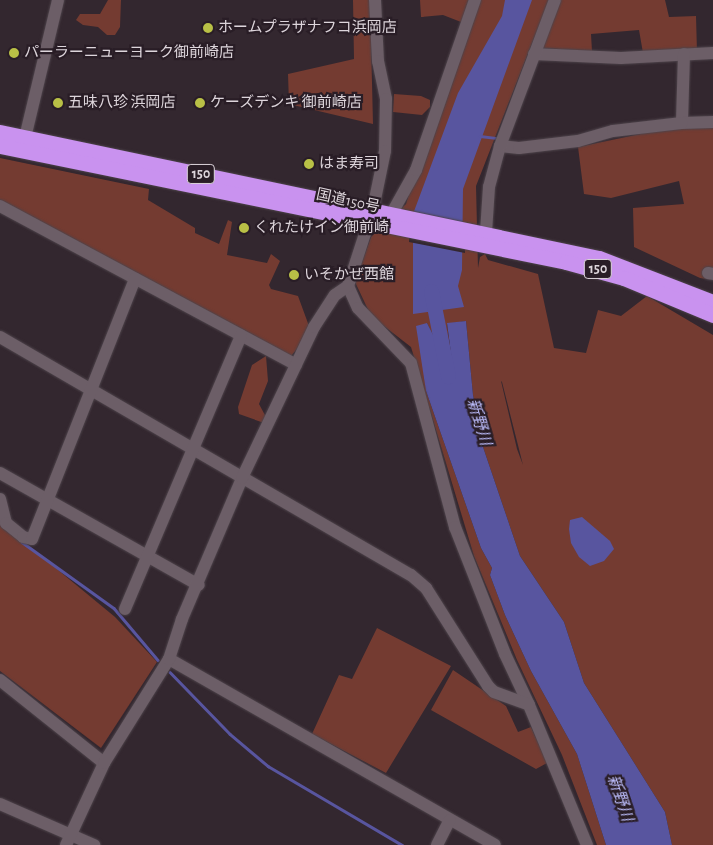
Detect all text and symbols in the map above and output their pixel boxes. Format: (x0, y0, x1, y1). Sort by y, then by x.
place label: ホームプラザナフコ浜岡店 (218, 19, 398, 37)
marker: ホームプラザナフコ浜岡店 (202, 22, 214, 34)
place label: パーラーニューヨーク御前崎店 (24, 44, 234, 62)
marker: パーラーニューヨーク御前崎店 (8, 47, 20, 59)
place label: 五味八珍 浜岡店 (68, 94, 175, 112)
place label: ケーズデンキ 御前崎店 (210, 94, 362, 112)
marker: 五味八珍 浜岡店 (52, 97, 64, 109)
marker: ケーズデンキ 御前崎店 (194, 97, 206, 109)
place label: はま寿司 (319, 155, 379, 173)
marker: はま寿司 (303, 158, 315, 170)
road number: 150 (186, 162, 216, 185)
street label: 国道150号 (315, 186, 381, 216)
place label: くれたけイン御前崎 (254, 219, 389, 237)
marker: くれたけイン御前崎 (238, 222, 250, 234)
road number: 150 (583, 258, 613, 280)
place label: いそかぜ西館 (304, 266, 394, 284)
marker: いそかぜ西館 (288, 269, 300, 281)
water label: 新野川 (463, 396, 495, 448)
water label: 新野川 (603, 772, 637, 824)

